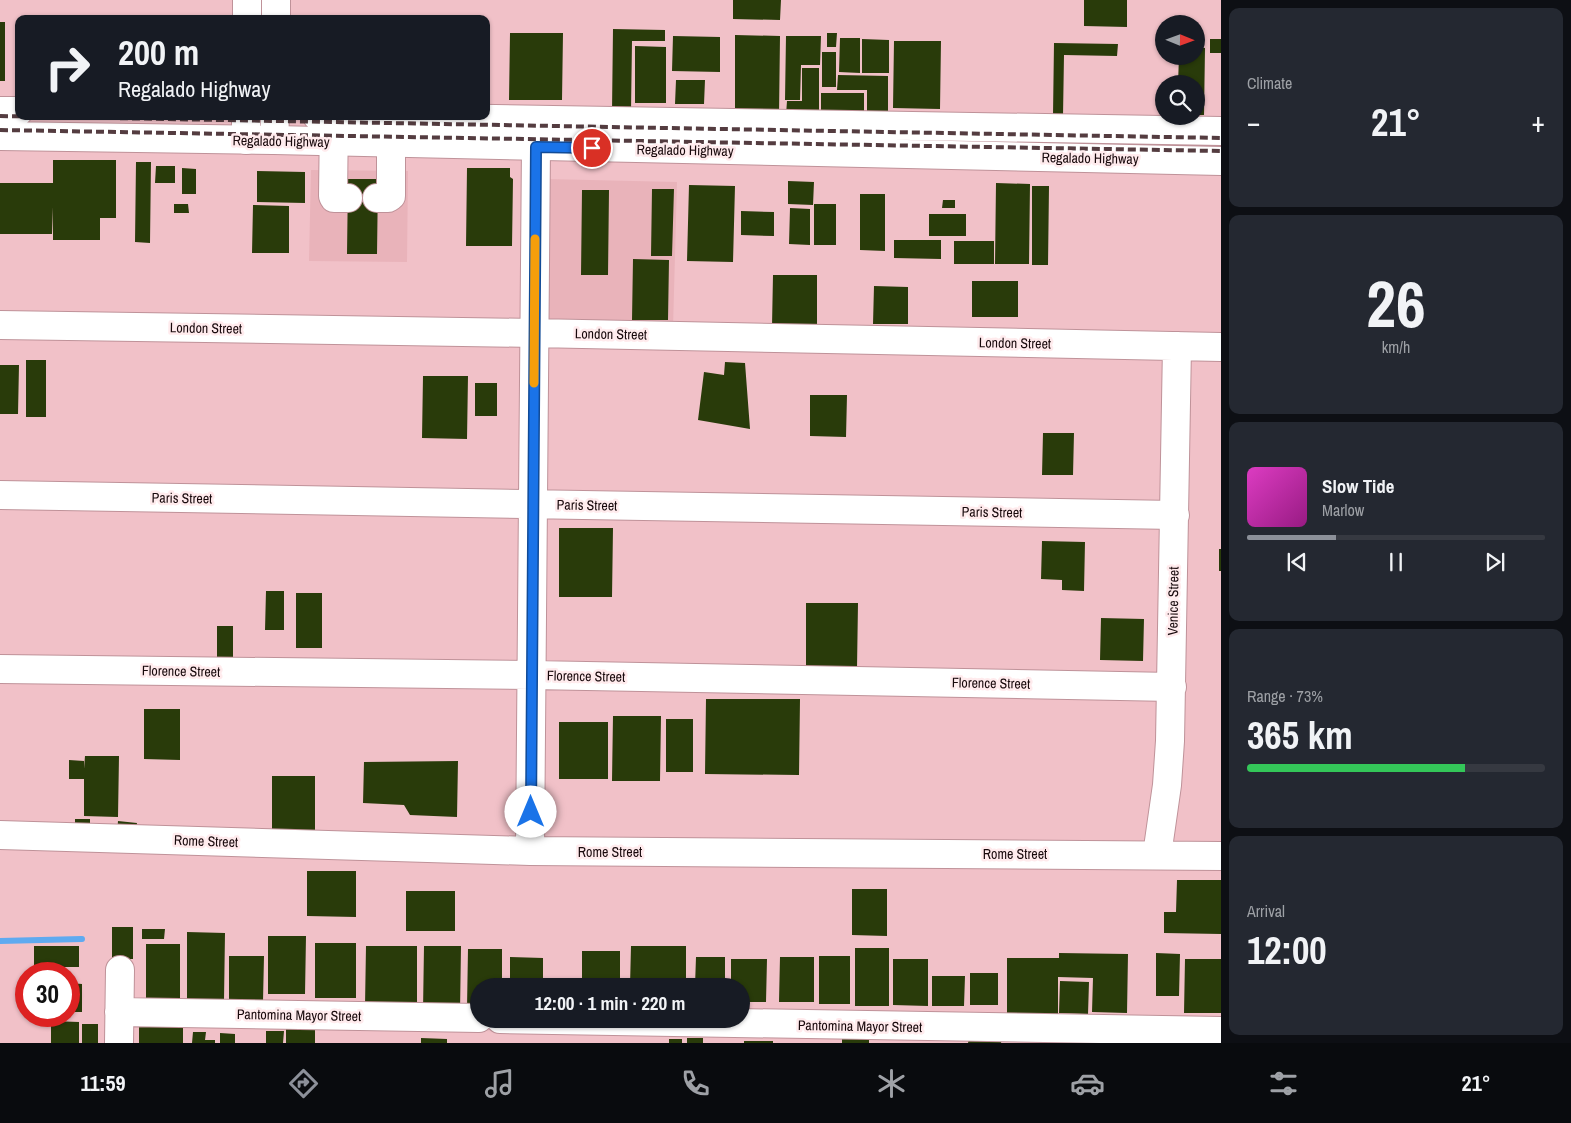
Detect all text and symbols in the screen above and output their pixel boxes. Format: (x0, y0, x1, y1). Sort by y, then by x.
north arrow (1155, 15, 1205, 65)
map controls (1155, 15, 1205, 125)
text: 200 m (118, 29, 199, 76)
icon: right (35, 35, 100, 100)
text: Climate (1247, 72, 1292, 94)
text: Regalado Highway (118, 74, 270, 104)
button: search (1155, 75, 1205, 125)
text: 21° (1371, 97, 1421, 148)
text: − (1247, 103, 1260, 141)
text: + (1532, 103, 1545, 141)
pin (571, 127, 613, 169)
street label: Regalado Highway (232, 131, 330, 151)
icon: arrive (578, 134, 606, 162)
street label: Regalado Highway (636, 140, 734, 160)
street label: Regalado Highway (1041, 148, 1139, 168)
text: 26 (1366, 260, 1426, 347)
street label: London Street (170, 318, 242, 338)
street label: London Street (575, 324, 647, 344)
street label: London Street (979, 333, 1051, 353)
text: km/h (1382, 336, 1410, 358)
text: Slow Tide (1322, 473, 1394, 499)
street label: Paris Street (152, 488, 212, 508)
street label: Paris Street (557, 495, 617, 515)
text: Marlow (1322, 499, 1364, 521)
street label: Paris Street (962, 502, 1022, 522)
icon: previous (1283, 548, 1311, 576)
icon: pause (1382, 548, 1410, 576)
icon: next (1481, 548, 1509, 576)
street label: Venice Street (1163, 566, 1183, 636)
street label: Florence Street (142, 661, 220, 681)
street label: Florence Street (547, 666, 625, 686)
street label: Florence Street (952, 673, 1030, 693)
text: Range · 73% (1247, 685, 1323, 707)
text: 365 km (1247, 710, 1353, 761)
position arrow (504, 785, 556, 837)
street label: Rome Street (173, 831, 239, 851)
street label: Rome Street (578, 843, 642, 861)
street label: Rome Street (983, 845, 1047, 863)
text: Arrival (1247, 900, 1285, 922)
text: 12:00 (1247, 925, 1327, 976)
speed limit sign: 30 (15, 962, 80, 1027)
text: 12:00 · 1 min · 220 m (535, 990, 685, 1016)
street label: Pantomina Mayor Street (237, 1005, 361, 1025)
street label: Pantomina Mayor Street (798, 1016, 922, 1036)
icon: directions (286, 1066, 321, 1101)
icon: music (482, 1066, 517, 1101)
icon: phone (678, 1066, 713, 1101)
icon: climate (874, 1066, 909, 1101)
icon: car (1070, 1066, 1105, 1101)
icon: filters (1266, 1066, 1301, 1101)
text: 11:59 (80, 1068, 126, 1098)
text: 21° (1462, 1068, 1490, 1098)

